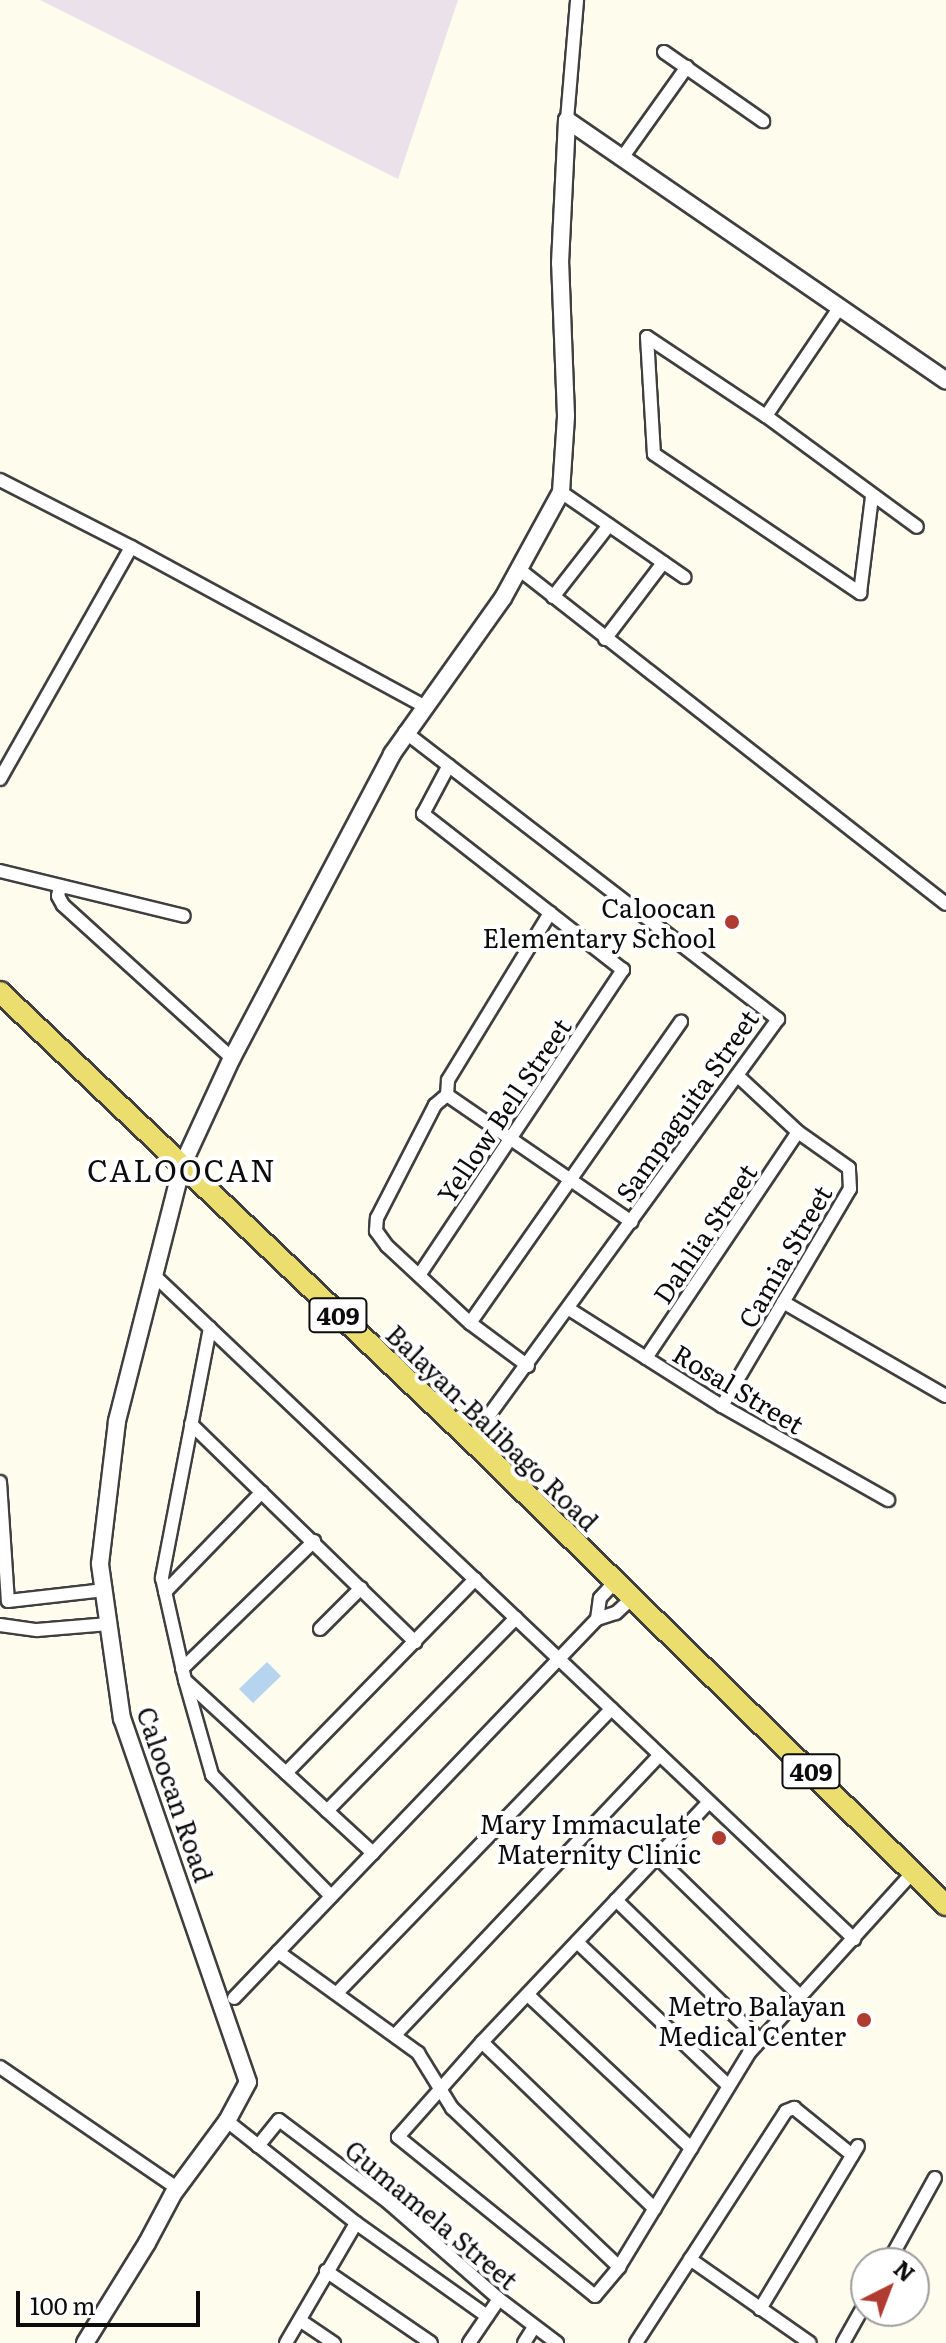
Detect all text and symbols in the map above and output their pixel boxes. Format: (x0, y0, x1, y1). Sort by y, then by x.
place label: Caloocan Elementary School (482, 891, 716, 952)
marker: Caloocan Elementary School (723, 913, 741, 931)
street label: Sampaguita Street (608, 1003, 764, 1207)
street label: Yellow Bell Street (430, 1012, 576, 1208)
district label: CALOOCAN (87, 1151, 277, 1187)
street label: Dahlia Street (646, 1157, 762, 1309)
street label: Camia Street (731, 1179, 837, 1333)
road number: 409 (308, 1295, 368, 1335)
street label: Balayan-Balibago Road (381, 1318, 605, 1536)
street label: Rosal Street (668, 1337, 810, 1439)
street label: Caloocan Road (131, 1702, 221, 1886)
road number: 409 (781, 1751, 841, 1791)
place label: Mary Immaculate Maternity Clinic (479, 1807, 701, 1868)
marker: Mary Immaculate Maternity Clinic (708, 1827, 730, 1849)
place label: Metro Balayan Medical Center (658, 1989, 846, 2050)
marker: Metro Balayan Medical Center (853, 2009, 875, 2031)
street label: Gumamela Street (339, 2133, 525, 2295)
north arrow (850, 2247, 930, 2327)
text: N (887, 2252, 923, 2289)
scale bar (20, 2275, 204, 2325)
text: 100 m (30, 2287, 96, 2322)

